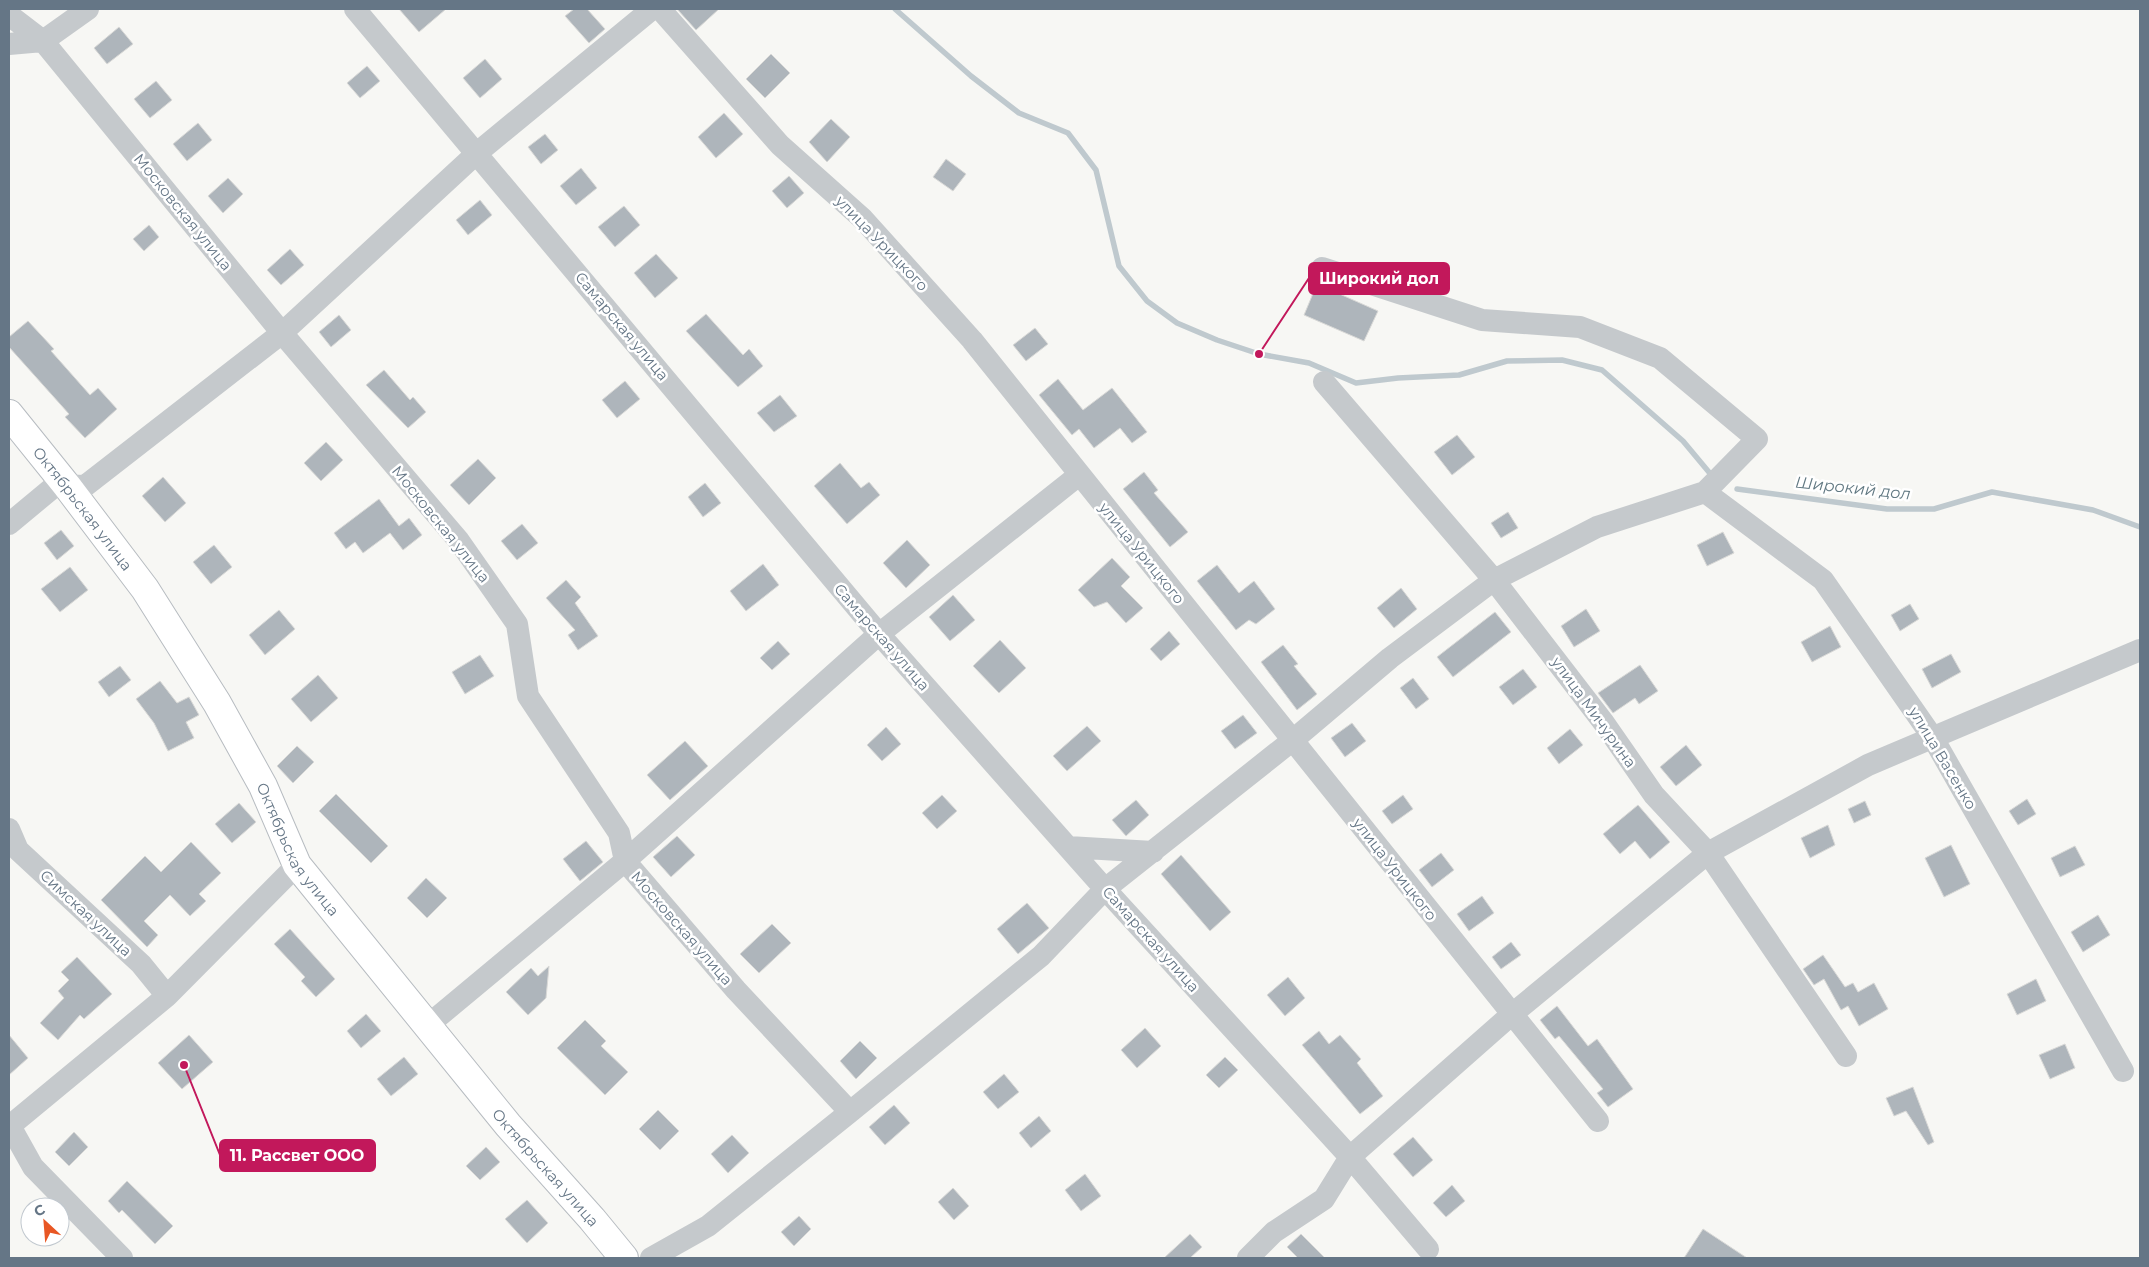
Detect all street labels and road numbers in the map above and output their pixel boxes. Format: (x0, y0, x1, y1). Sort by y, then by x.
street label: Московская улица (130, 150, 236, 274)
street label: улица Урицкого (831, 191, 932, 295)
street label: Самарская улица (571, 268, 673, 384)
street label: Октябрьская улица (29, 442, 137, 574)
street label: Московская улица (388, 462, 494, 586)
street label: улица Урицкого (1094, 497, 1189, 608)
street label: Самарская улица (830, 580, 934, 694)
street label: улица Мичурина (1547, 652, 1641, 771)
street label: улица Васенко (1904, 702, 1981, 813)
street label: Октябрьская улица (253, 779, 344, 919)
street label: улица Урицкого (1348, 813, 1441, 924)
street label: Симская улица (36, 866, 136, 960)
street label: Московская улица (627, 867, 737, 989)
street label: Самарская улица (1098, 882, 1204, 996)
street label: Октябрьская улица (489, 1104, 603, 1230)

